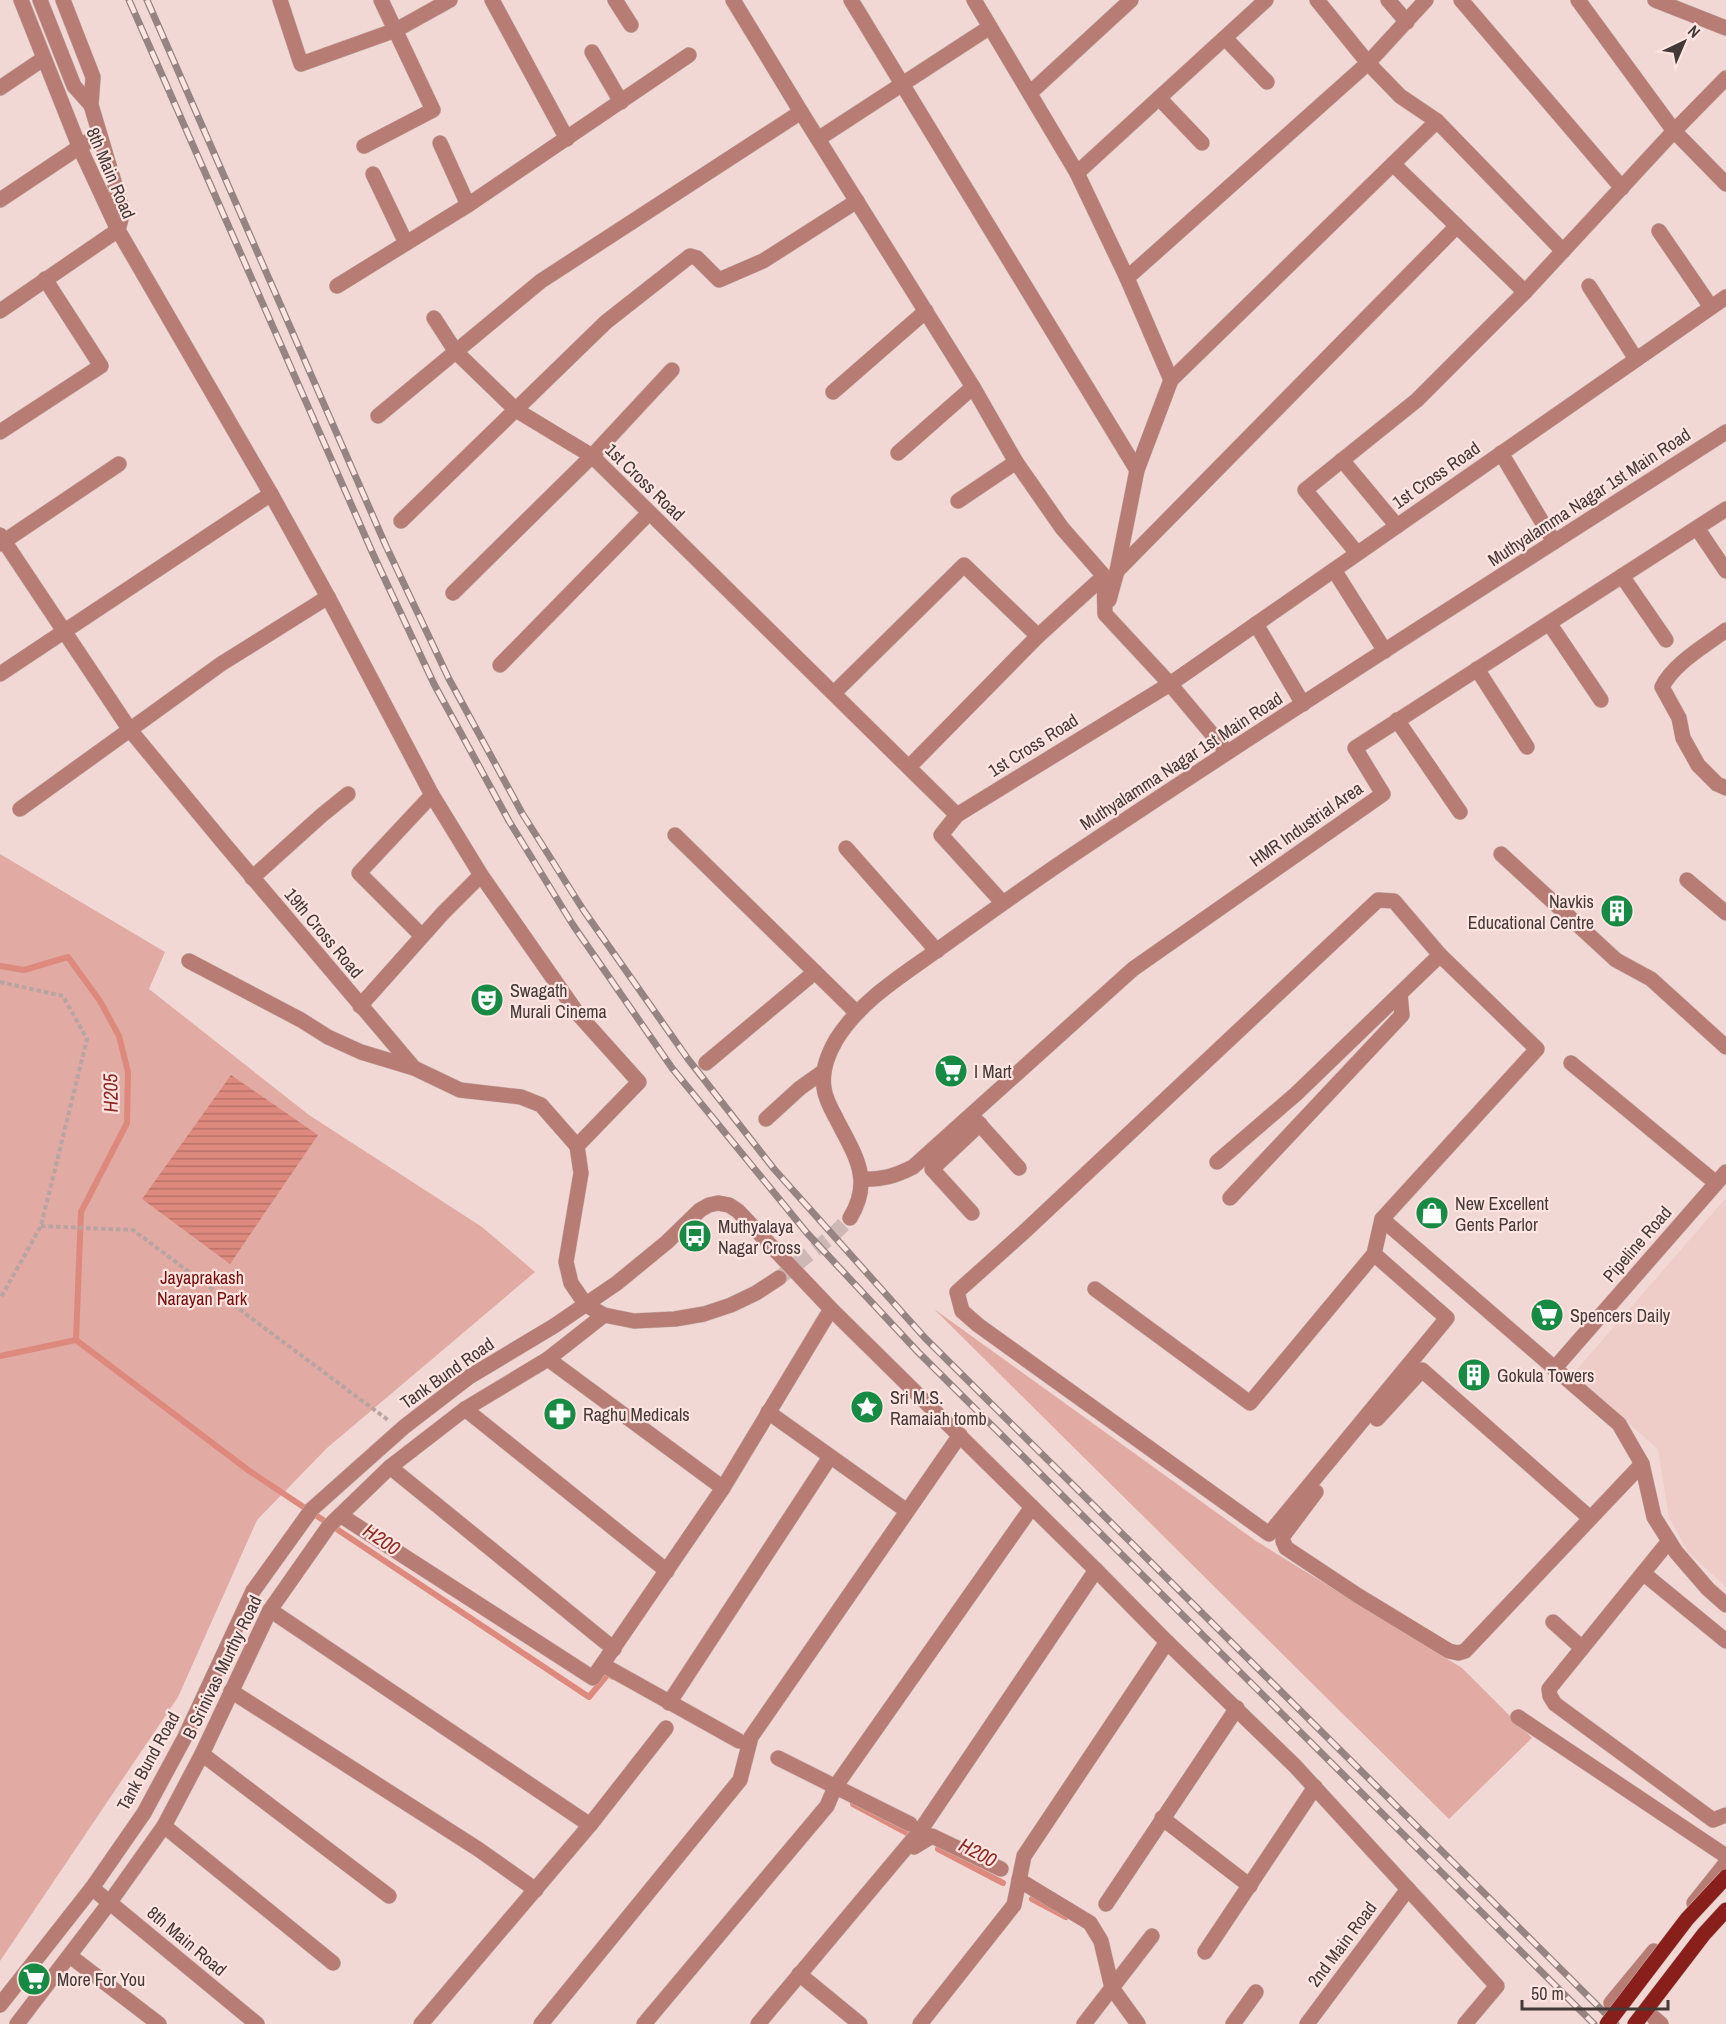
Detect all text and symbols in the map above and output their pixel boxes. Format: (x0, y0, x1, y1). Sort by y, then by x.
north arrow (1654, 12, 1714, 72)
text: N (1683, 20, 1705, 42)
street label: 8th Main Road (81, 124, 141, 222)
street label: Muthyalamma Nagar 1st Main Road (1483, 422, 1695, 572)
street label: 1st Cross Road (1387, 436, 1485, 514)
street label: 1st Cross Road (600, 438, 690, 526)
street label: Muthyalamma Nagar 1st Main Road (1075, 686, 1287, 836)
street label: 1st Cross Road (983, 707, 1083, 783)
street label: HMR Industrial Area (1244, 776, 1368, 872)
street label: 19th Cross Road (279, 883, 369, 983)
place label: Navkis Educational Centre (1468, 889, 1594, 935)
building icon: Navkis Educational Centre (1599, 893, 1635, 929)
place label: Swagath Murali Cinema (510, 978, 607, 1024)
theatre icon: Swagath Murali Cinema (469, 982, 505, 1018)
supermarket icon: I Mart (933, 1053, 969, 1089)
place label: I Mart (974, 1059, 1012, 1084)
water label: H205 (96, 1072, 124, 1113)
place label: New Excellent Gents Parlor (1455, 1191, 1549, 1237)
shop icon: New Excellent Gents Parlor (1414, 1195, 1450, 1231)
street label: Pipeline Road (1597, 1200, 1677, 1288)
place label: Muthyalaya Nagar Cross (718, 1214, 801, 1260)
bus stop icon: Muthyalaya Nagar Cross (677, 1218, 713, 1254)
park label: Jayaprakash Narayan Park (157, 1265, 248, 1311)
supermarket icon: Spencers Daily (1529, 1297, 1565, 1333)
place label: Spencers Daily (1570, 1303, 1671, 1328)
street label: Tank Bund Road (395, 1331, 499, 1415)
building icon: Gokula Towers (1456, 1357, 1492, 1393)
place label: Gokula Towers (1497, 1363, 1594, 1388)
place label: Sri M.S. Ramaiah tomb (890, 1385, 987, 1431)
place icon: Sri M.S. Ramaiah tomb (849, 1389, 885, 1425)
pharmacy icon: Raghu Medicals (542, 1396, 578, 1432)
place label: Raghu Medicals (583, 1402, 690, 1427)
water label: H200 (358, 1517, 406, 1561)
street label: B Srinivas Murthy Road (176, 1591, 268, 1743)
street label: Tank Bund Road (111, 1707, 185, 1815)
water label: H200 (954, 1831, 1002, 1873)
street label: 2nd Main Road (1302, 1896, 1382, 1992)
street label: 8th Main Road (142, 1900, 232, 1982)
supermarket icon: More For You (16, 1961, 52, 1997)
place label: More For You (57, 1967, 145, 1992)
scale bar (1522, 1973, 1668, 2011)
text: 50 m (1531, 1981, 1564, 2006)

